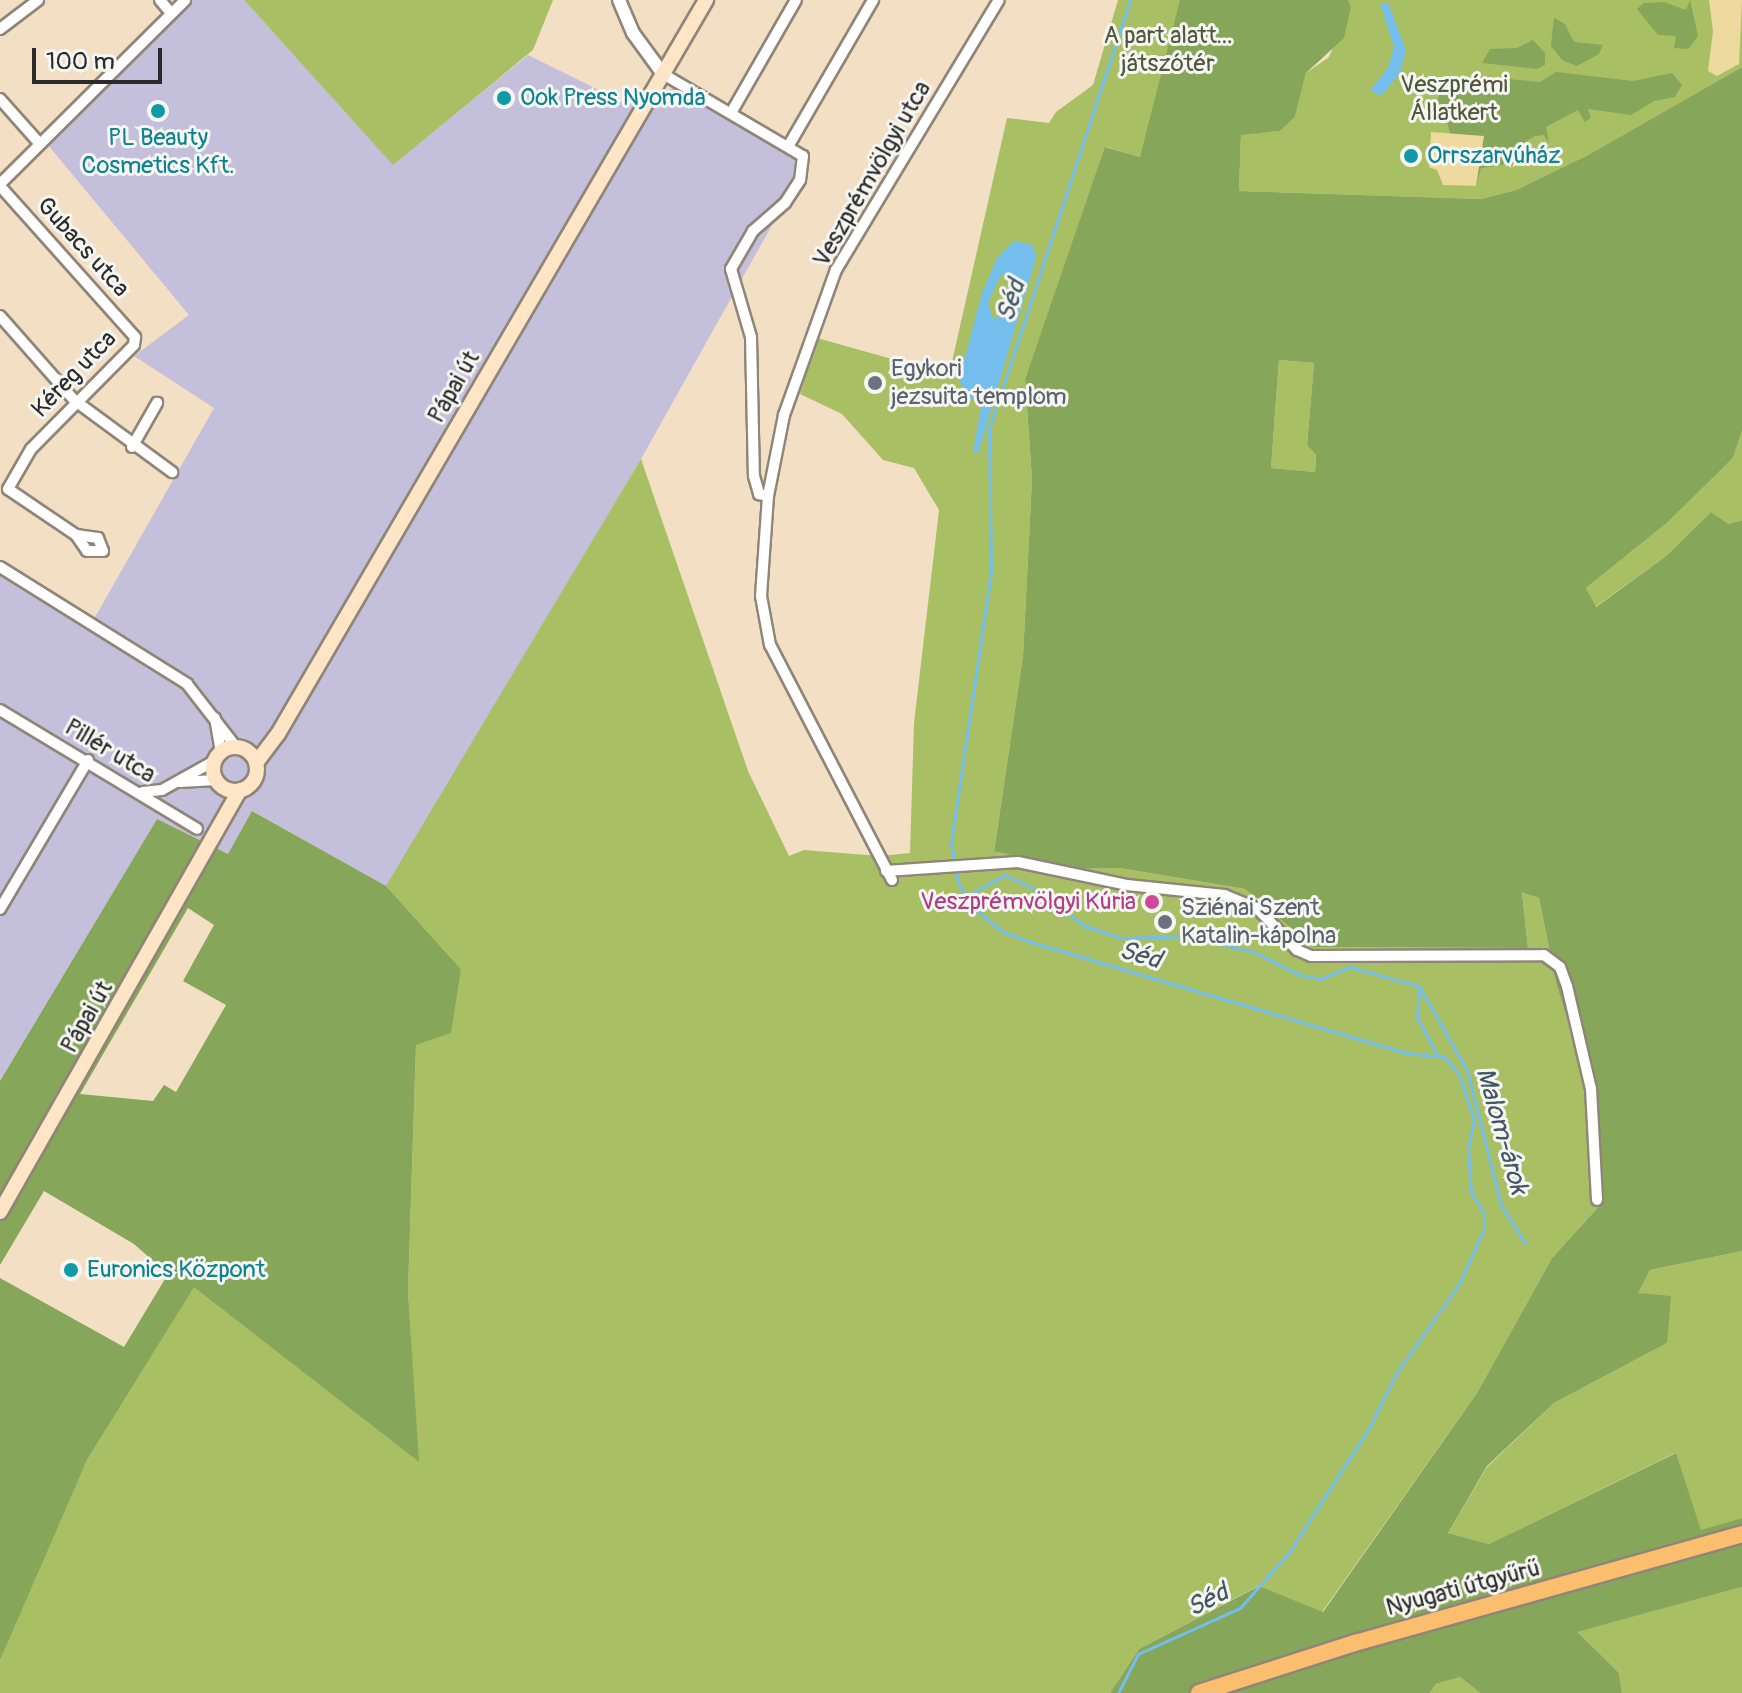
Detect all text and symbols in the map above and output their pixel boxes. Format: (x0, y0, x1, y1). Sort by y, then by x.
park label: A part alatt... játszótér (1103, 22, 1233, 78)
scale bar (36, 32, 166, 82)
text: 100 m (46, 47, 115, 76)
park label: Veszprémi Állatkert (1400, 71, 1508, 127)
street label: Veszprémvölgyi utca (807, 76, 937, 272)
place label: Ook Press Nyomda (520, 84, 706, 112)
marker: Ook Press Nyomda (495, 89, 513, 107)
marker: PL Beauty Cosmetics Kft. (149, 102, 167, 120)
place label: PL Beauty Cosmetics Kft. (82, 124, 234, 180)
place label: Orrszarvúház (1427, 142, 1561, 170)
marker: Orrszarvúház (1402, 147, 1420, 165)
street label: Gubacs utca (31, 191, 135, 303)
water label: Séd (991, 276, 1033, 326)
street label: Kéreg utca (26, 325, 122, 423)
street label: Pápai út (422, 346, 486, 428)
place label: Egykori jezsuita templom (891, 355, 1067, 411)
marker: Egykori jezsuita templom (866, 374, 884, 392)
street label: Pillér utca (59, 713, 161, 789)
place label: Veszprémvölgyi Kúria (920, 888, 1136, 916)
marker: Veszprémvölgyi Kúria (1143, 893, 1161, 911)
place label: Sziénai Szent Katalin-kápolna (1181, 894, 1336, 950)
marker: Sziénai Szent Katalin-kápolna (1156, 913, 1174, 931)
water label: Séd (1116, 935, 1164, 977)
street label: Pápai út (55, 976, 119, 1058)
water label: Malom-árok (1468, 1064, 1534, 1198)
place label: Euronics Központ (87, 1256, 265, 1284)
marker: Euronics Központ (62, 1261, 80, 1279)
street label: Nyugati útgyűrű (1383, 1554, 1543, 1622)
water label: Séd (1182, 1578, 1234, 1624)

